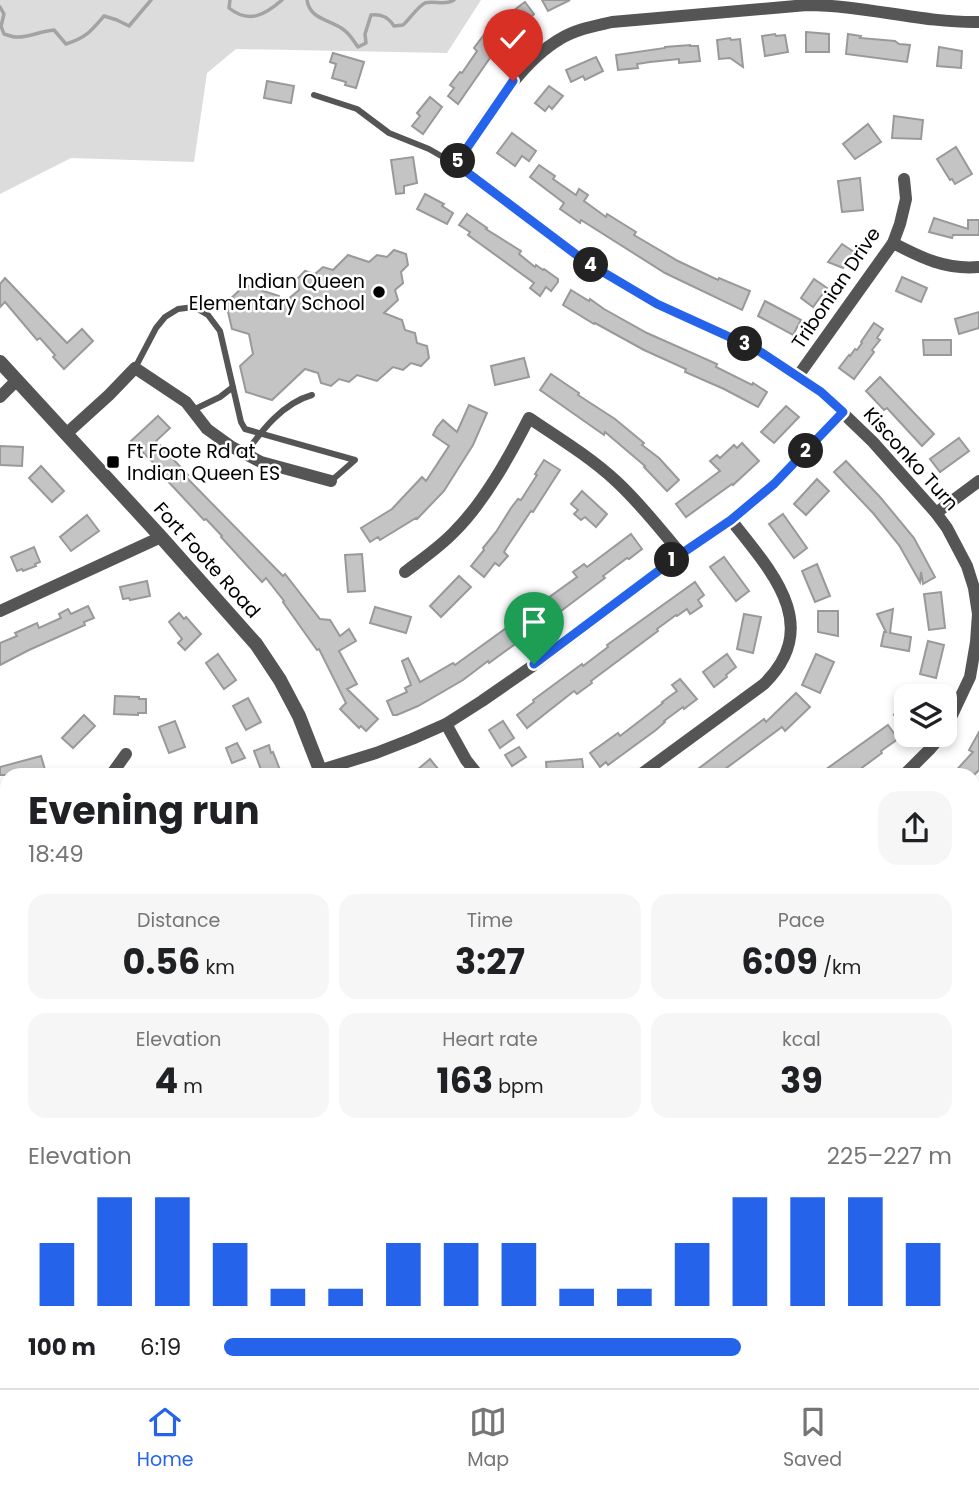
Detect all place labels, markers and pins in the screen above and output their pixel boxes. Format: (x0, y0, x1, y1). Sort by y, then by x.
pin (483, 9, 543, 81)
pin: 5 (440, 144, 476, 178)
pin: 4 (574, 247, 608, 282)
place label: Indian Queen Elementary School (189, 268, 365, 317)
marker: Indian Queen Elementary School (371, 284, 387, 300)
pin: 3 (728, 326, 762, 362)
pin: 2 (788, 434, 824, 468)
place label: Ft Foote Rd at Indian Queen ES (127, 438, 280, 487)
marker: Ft Foote Rd at Indian Queen ES (105, 454, 121, 470)
pin: 1 (654, 542, 690, 578)
pin (504, 592, 564, 664)

